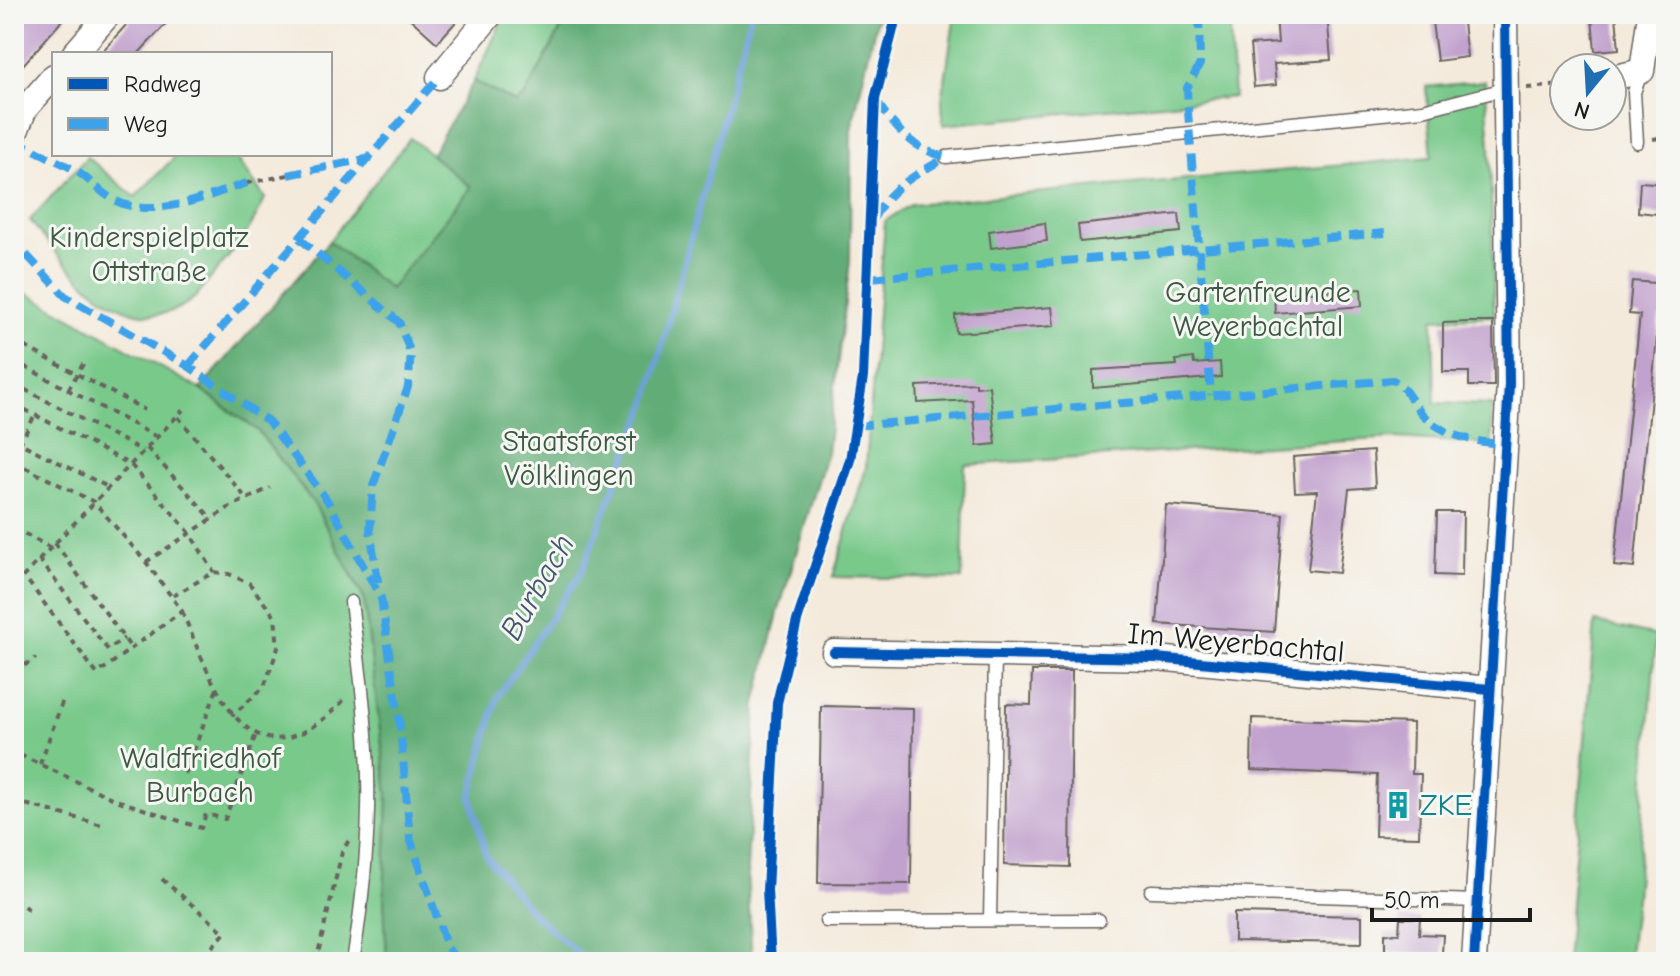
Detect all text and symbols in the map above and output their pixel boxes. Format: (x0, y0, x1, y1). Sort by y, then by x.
legend (52, 52, 332, 156)
north arrow (1548, 52, 1628, 132)
text: Radweg (124, 70, 202, 98)
text: N (1571, 95, 1593, 125)
text: Weg (124, 110, 168, 138)
park label: Kinderspielplatz Ottstraße (49, 220, 249, 289)
park label: Gartenfreunde Weyerbachtal (1165, 275, 1351, 344)
park label: Staatsforst Völklingen (502, 424, 637, 493)
water label: Burbach (492, 528, 582, 646)
street label: Im Weyerbachtal (1126, 616, 1346, 670)
park label: Waldfriedhof Burbach (120, 741, 282, 810)
place label: ZKE (1420, 788, 1472, 823)
building icon: ZKE (1383, 790, 1413, 820)
scale bar (1372, 872, 1530, 922)
text: 50 m (1384, 886, 1440, 914)

